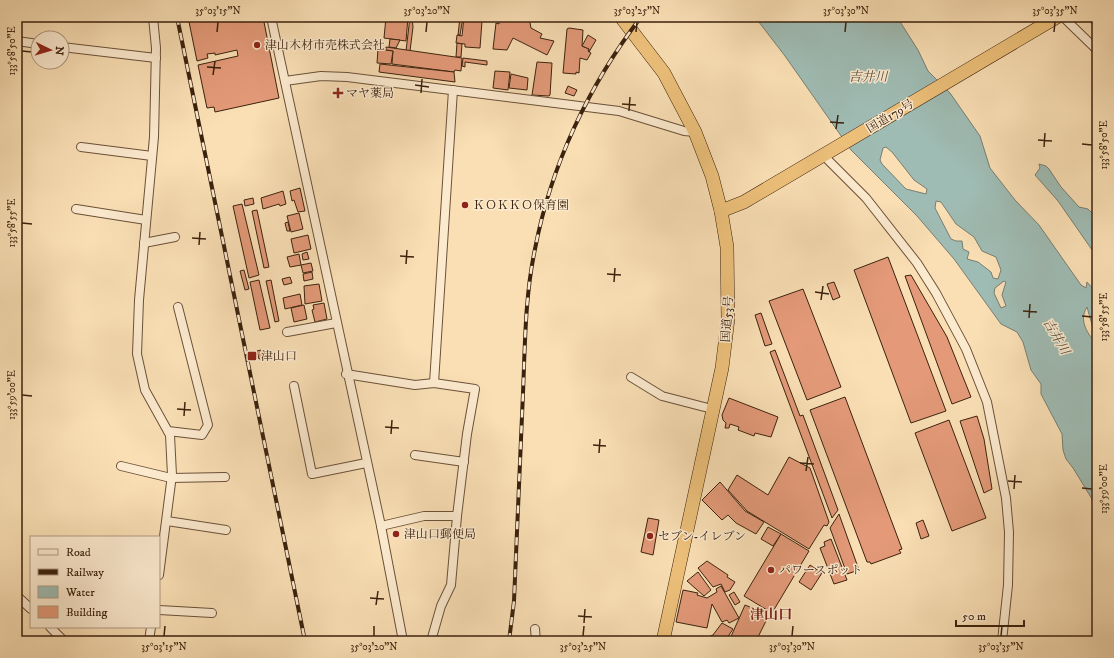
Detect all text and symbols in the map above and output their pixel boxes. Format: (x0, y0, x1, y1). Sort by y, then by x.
text: 35°03'15"N (195, 5, 241, 17)
text: 35°03'20"N (403, 5, 451, 17)
text: 35°03'25"N (614, 5, 660, 17)
text: 35°03'30"N (823, 5, 869, 17)
text: 35°03'35"N (1032, 5, 1078, 17)
text: 133°58'50"E (6, 26, 18, 76)
north arrow (30, 30, 70, 70)
place label: 津山木材市売株式会社 (265, 38, 385, 53)
marker: 津山木材市売株式会社 (252, 40, 262, 50)
text: N (52, 46, 66, 56)
water label: 吉井川 (848, 69, 889, 85)
place label: マヤ薬局 (346, 86, 394, 101)
marker: マヤ薬局 (333, 88, 343, 98)
street label: 国道179号 (864, 96, 917, 136)
text: 133°58'50"E (1098, 120, 1110, 170)
place label: ＫＯＫＫＯ保育園 (473, 198, 569, 213)
text: 133°58'55"E (6, 199, 18, 247)
marker: ＫＯＫＫＯ保育園 (460, 200, 470, 210)
text: 133°58'55"E (1098, 293, 1110, 341)
street label: 国道53号 (718, 295, 737, 343)
water label: 吉井川 (1039, 316, 1074, 359)
place label: 津山口 (261, 349, 297, 364)
marker: 津山口 (246, 350, 258, 362)
text: 133°59'00"E (6, 370, 18, 420)
text: 133°59'00"E (1098, 464, 1110, 514)
place label: 津山口郵便局 (404, 527, 476, 542)
marker: 津山口郵便局 (391, 529, 401, 539)
place label: セブン-イレブン (658, 529, 746, 544)
marker: セブン-イレブン (645, 531, 655, 541)
legend (30, 536, 160, 628)
text: Road (66, 545, 91, 560)
place label: パワースポット (779, 563, 862, 578)
text: Railway (66, 565, 104, 580)
marker: パワースポット (766, 565, 776, 575)
text: Water (65, 585, 95, 600)
scale bar (956, 602, 1024, 628)
text: Building (66, 605, 107, 620)
district label: 津山口 (750, 606, 792, 624)
text: 50 m (962, 609, 986, 624)
text: 35°03'15"N (141, 641, 187, 653)
text: 35°03'20"N (350, 641, 398, 653)
text: 35°03'25"N (560, 641, 606, 653)
text: 35°03'30"N (769, 641, 815, 653)
text: 35°03'35"N (978, 641, 1024, 653)

